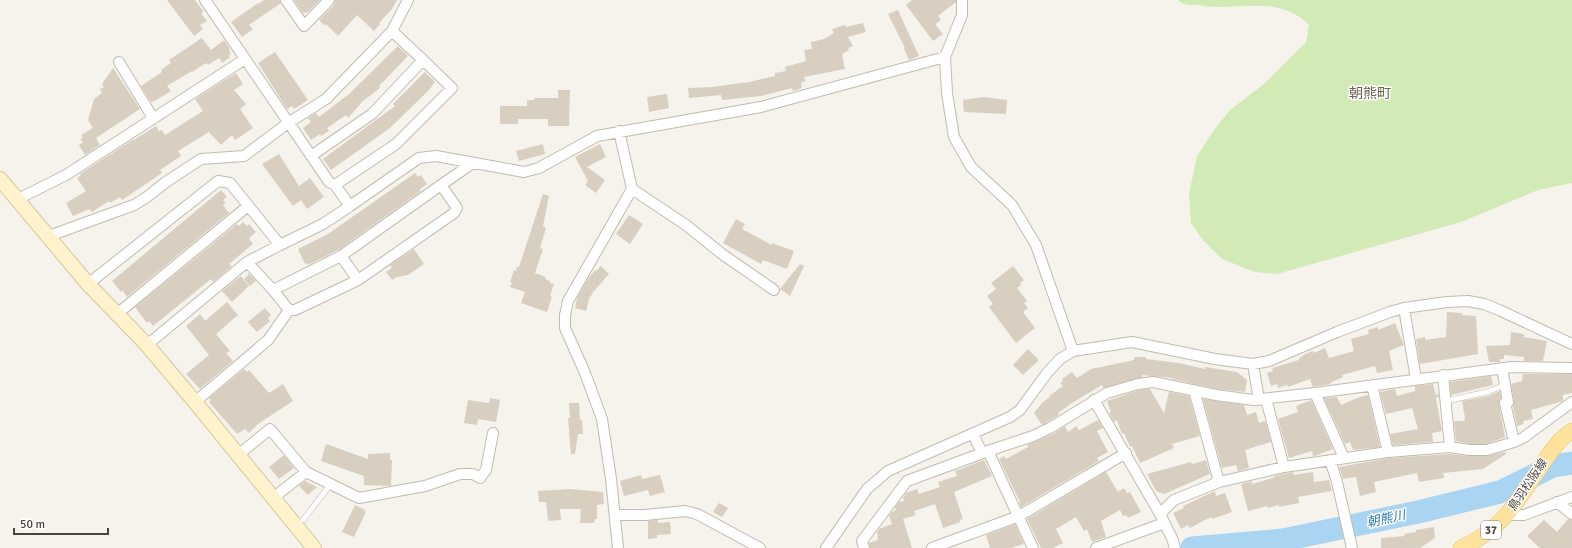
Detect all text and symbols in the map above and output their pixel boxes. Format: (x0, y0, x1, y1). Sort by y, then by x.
district label: 朝熊町 (1349, 85, 1391, 102)
street label: 鳥羽松阪線 (1505, 456, 1551, 514)
water label: 朝熊川 (1365, 507, 1409, 531)
scale bar (14, 510, 108, 536)
text: 50 m (20, 517, 45, 532)
road number: 37 (1481, 521, 1501, 539)

